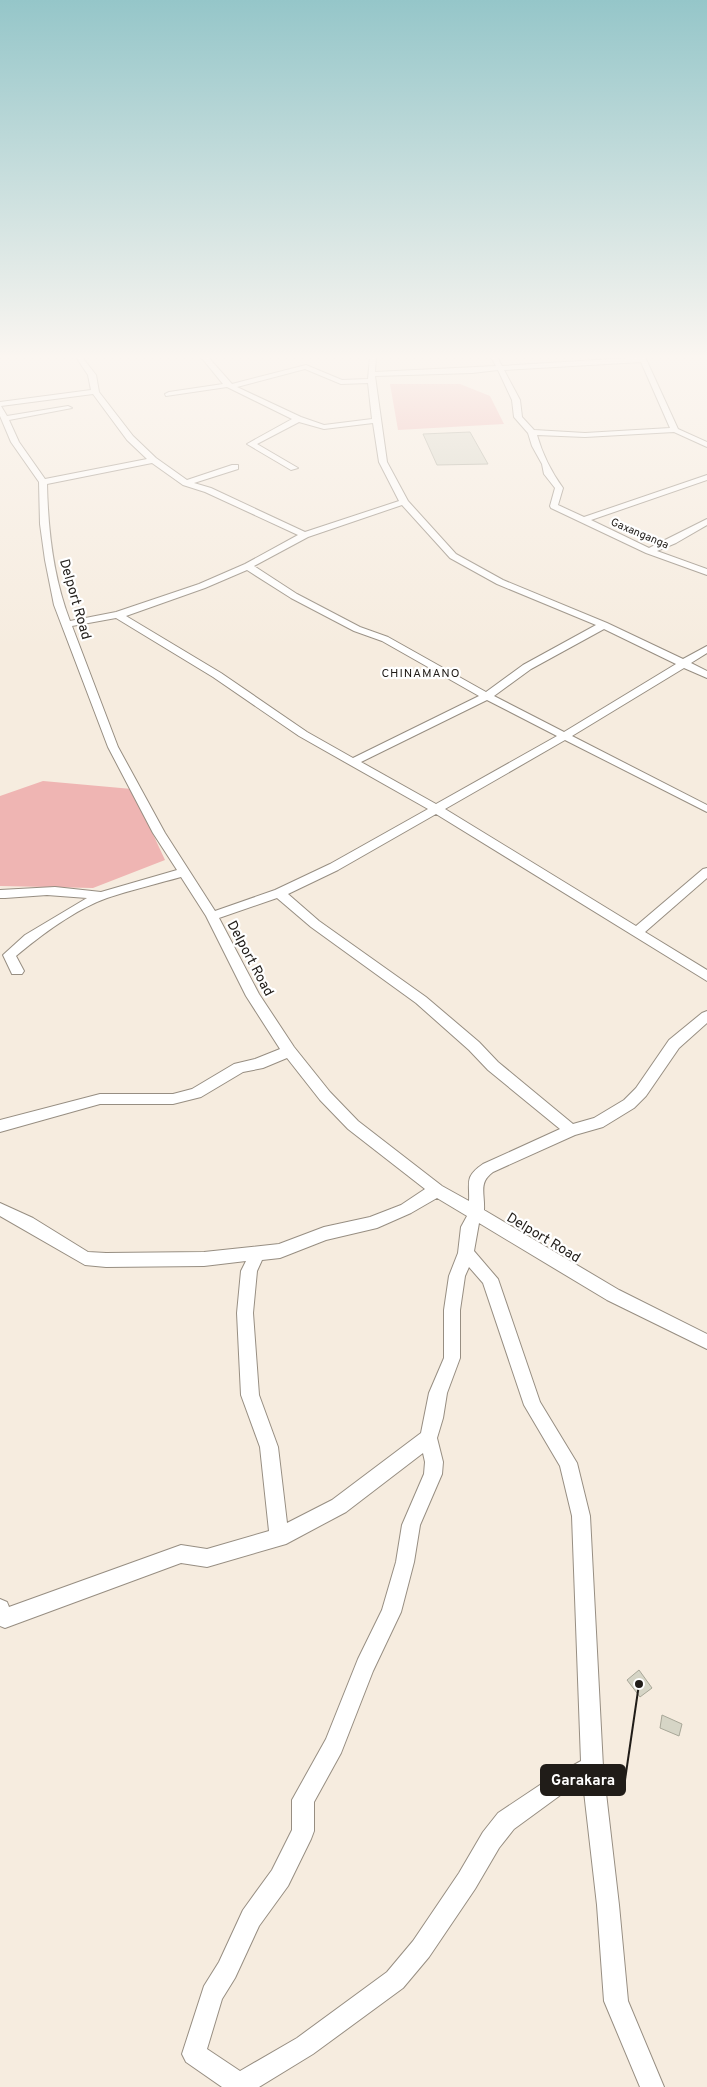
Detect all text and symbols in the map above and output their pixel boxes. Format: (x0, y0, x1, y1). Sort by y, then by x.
street label: Gaxanganga (608, 515, 671, 553)
street label: Delport Road (55, 557, 94, 642)
district label: CHINAMANO (381, 666, 461, 682)
street label: Delport Road (223, 918, 277, 999)
street label: Delport Road (503, 1210, 583, 1267)
callout: Garakara (541, 1765, 625, 1795)
text: Garakara (551, 1772, 615, 1791)

